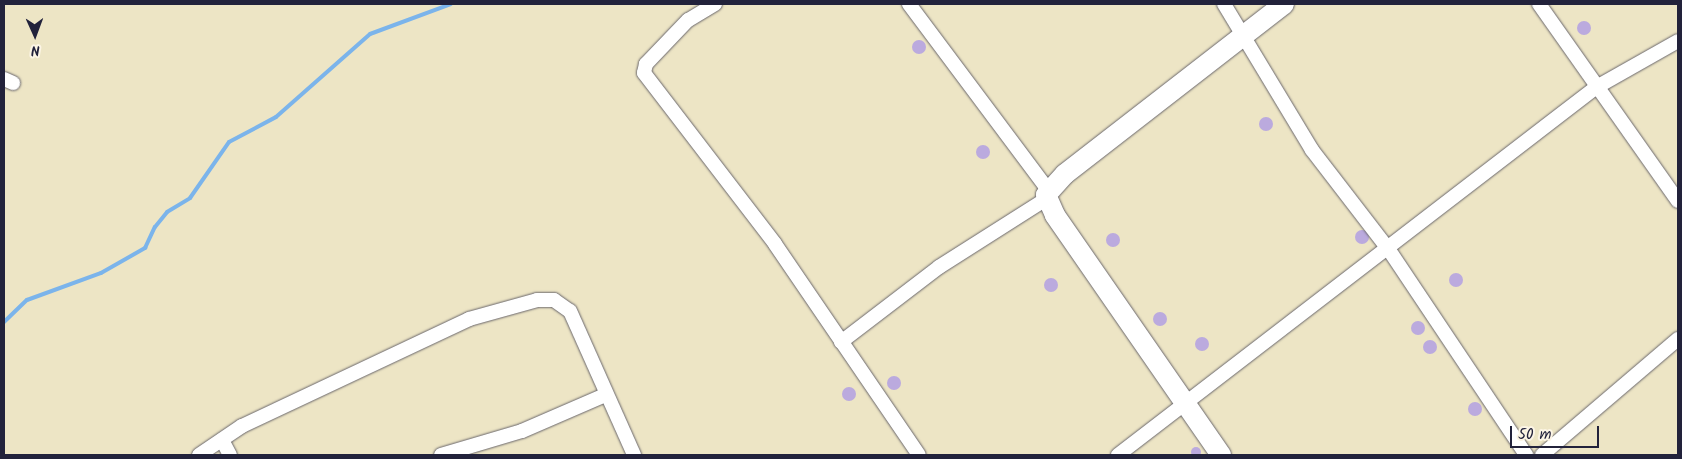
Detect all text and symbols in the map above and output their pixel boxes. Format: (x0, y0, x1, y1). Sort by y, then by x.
north arrow (10, 10, 60, 60)
text: N (31, 39, 40, 61)
scale bar (1512, 416, 1601, 448)
text: 50 m (1518, 423, 1552, 447)

